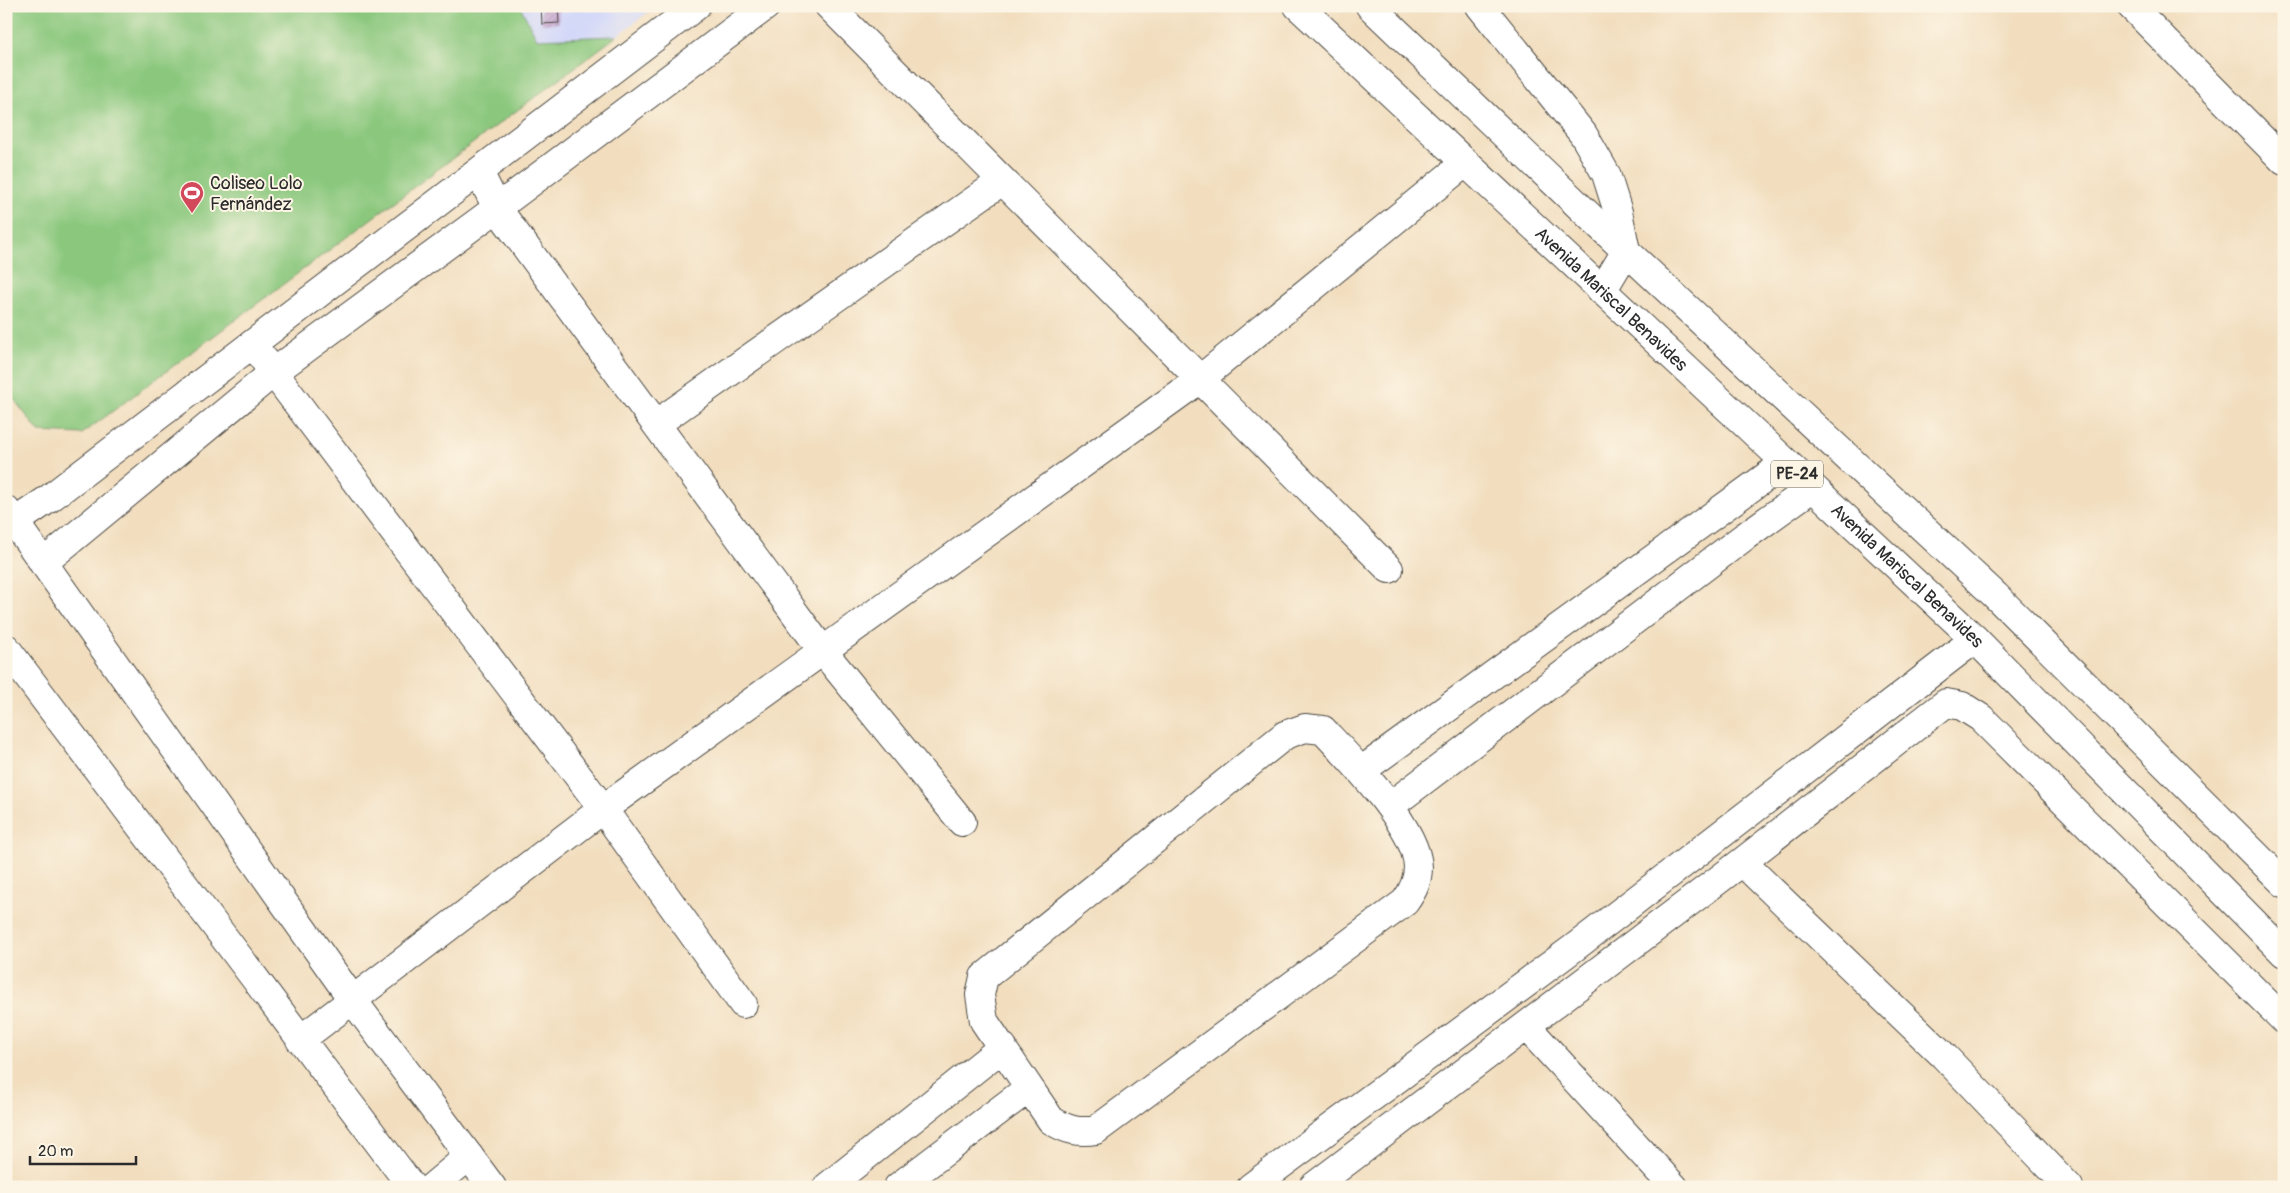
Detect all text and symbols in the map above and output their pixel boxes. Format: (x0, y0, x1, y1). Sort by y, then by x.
place label: Coliseo Lolo Fernández (210, 172, 303, 216)
sports icon: Coliseo Lolo Fernández (179, 180, 205, 214)
street label: Avenida Mariscal Benavides (1530, 222, 1693, 376)
road number: PE-24 (1771, 460, 1823, 488)
street label: Avenida Mariscal Benavides (1826, 499, 1989, 653)
scale bar (30, 1133, 136, 1165)
text: 20 m (38, 1142, 73, 1161)

